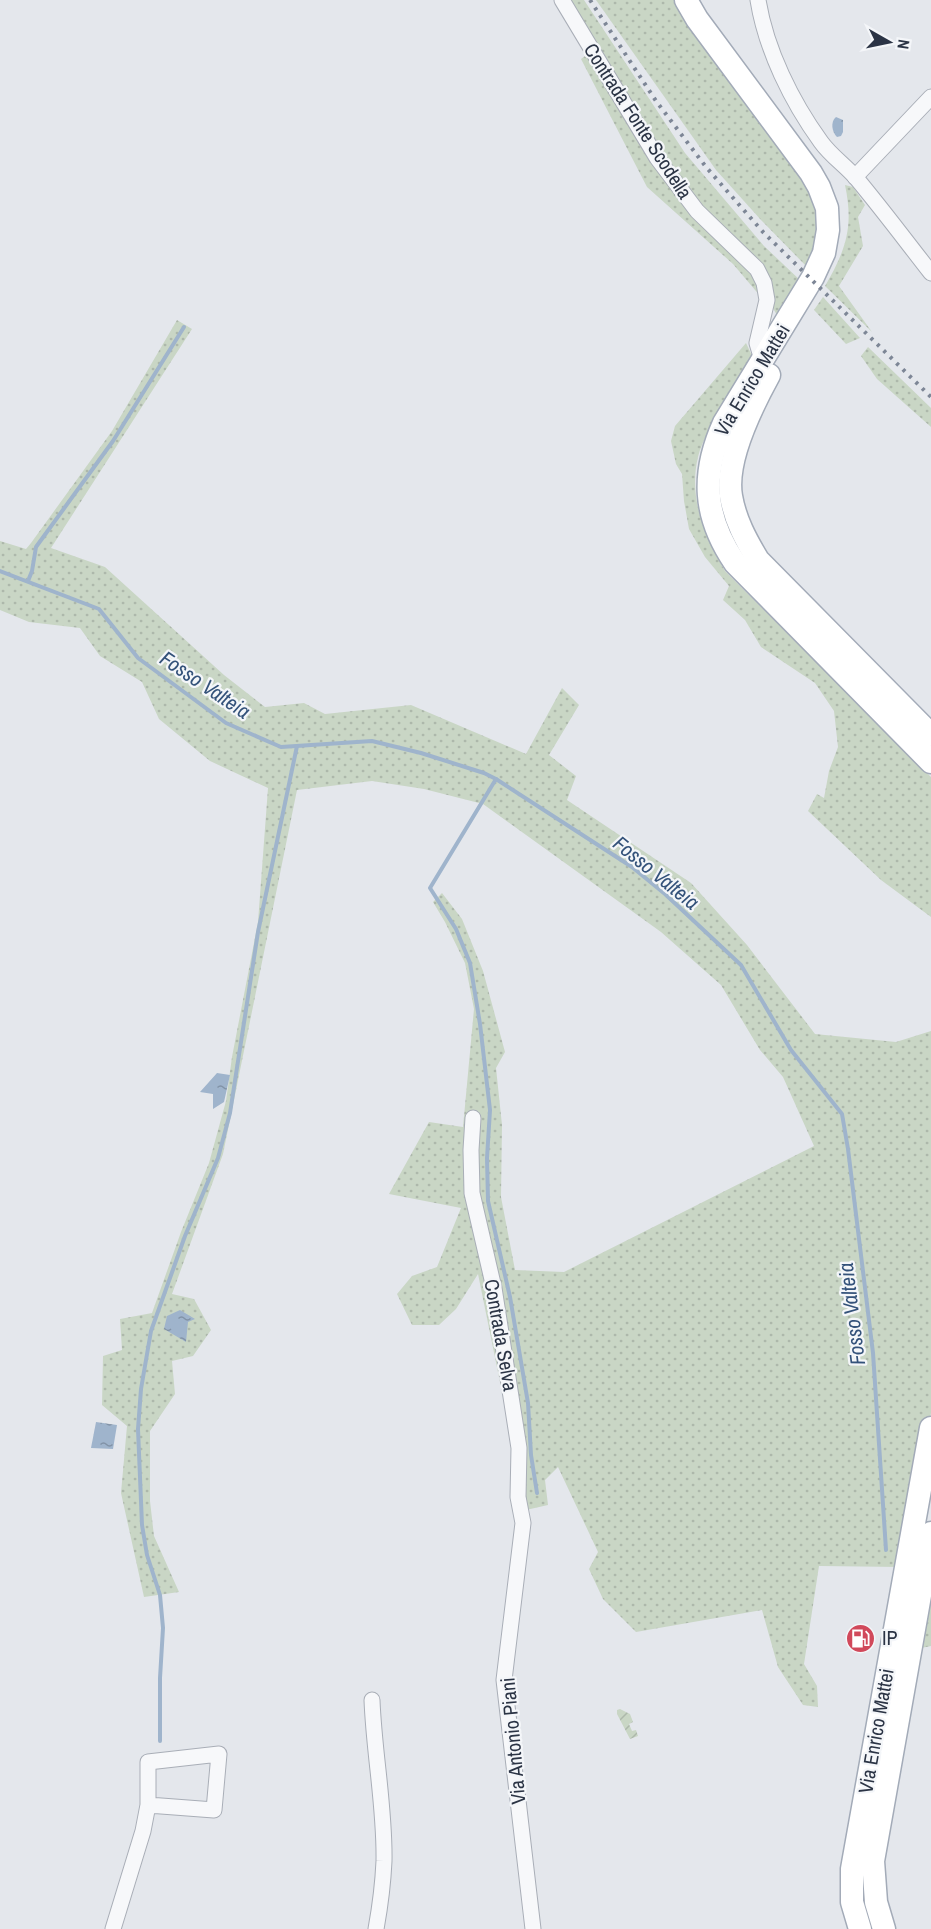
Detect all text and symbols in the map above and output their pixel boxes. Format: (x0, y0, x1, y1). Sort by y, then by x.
north arrow (859, 12, 919, 72)
street label: Contrada Fonte Scodella (578, 38, 699, 204)
text: N (892, 38, 915, 51)
street label: Via Enrico Mattei (707, 319, 796, 441)
water label: Fosso Valteia (154, 644, 256, 725)
water label: Fosso Valteia (607, 829, 706, 916)
water label: Fosso Valteia (831, 1261, 872, 1367)
street label: Contrada Selva (478, 1277, 525, 1393)
fuel station icon: IP (845, 1622, 877, 1654)
place label: IP (882, 1624, 898, 1651)
street label: Via Enrico Mattei (851, 1666, 900, 1796)
street label: Via Antonio Piani (494, 1676, 532, 1806)

